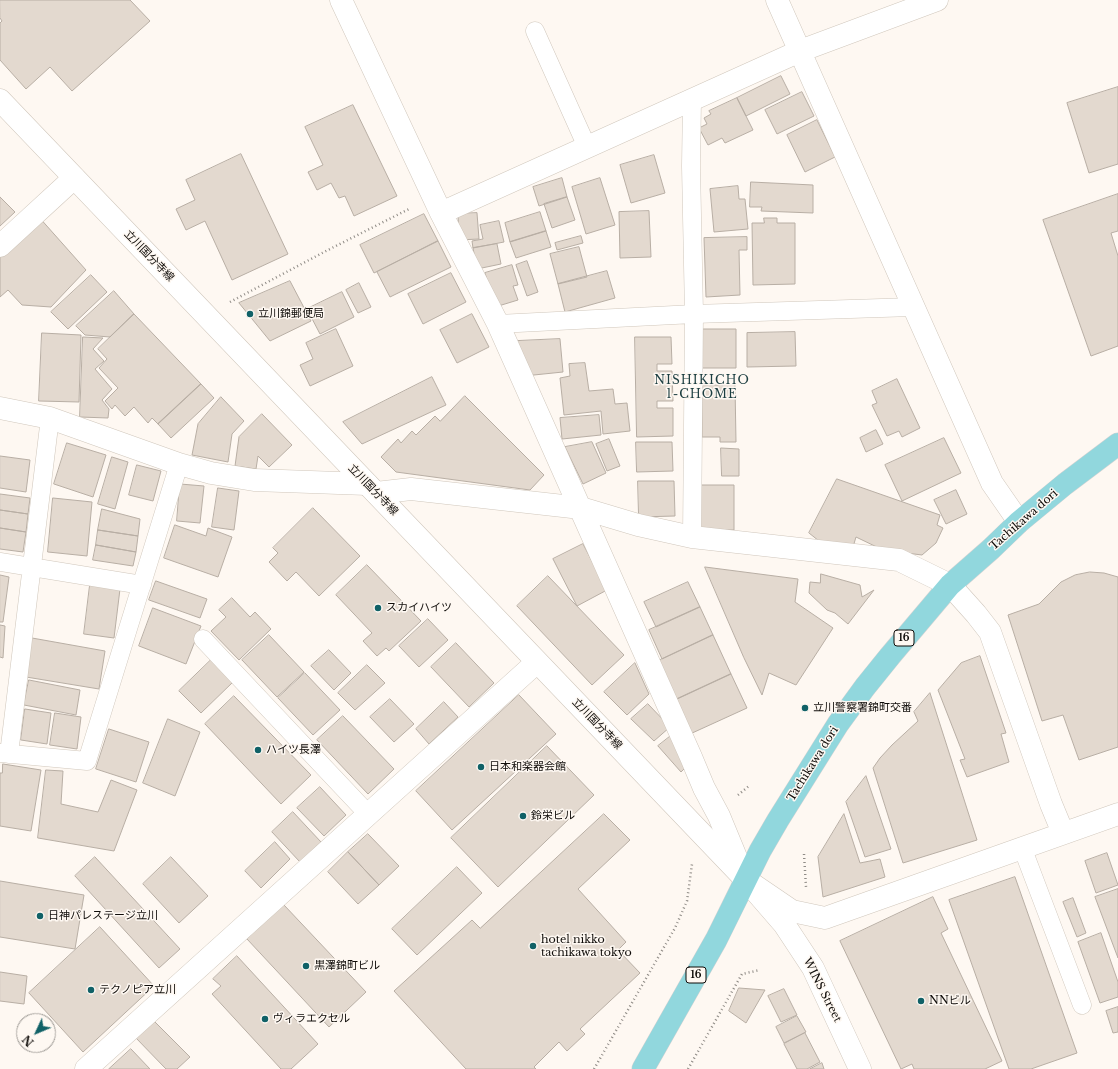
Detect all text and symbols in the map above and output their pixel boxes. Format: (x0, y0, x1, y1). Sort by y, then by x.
street label: 立川国分寺線 (121, 228, 177, 284)
place label: 立川錦郵便局 (258, 307, 324, 321)
marker: 立川錦郵便局 (245, 309, 255, 319)
district label: NISHIKICHO 1-CHOME (654, 374, 750, 402)
street label: 立川国分寺線 (345, 462, 401, 518)
street label: Tachikawa dori (987, 487, 1061, 553)
place label: スカイハイツ (386, 601, 452, 615)
marker: スカイハイツ (373, 603, 383, 613)
road number: 16 (894, 630, 914, 646)
street label: 立川国分寺線 (569, 696, 625, 752)
place label: 立川警察署錦町交番 (813, 701, 912, 715)
marker: 立川警察署錦町交番 (800, 703, 810, 713)
street label: Tachikawa dori (785, 724, 841, 804)
place label: ハイツ長澤 (266, 743, 321, 757)
marker: ハイツ長澤 (253, 745, 263, 755)
place label: 日本和楽器会館 (489, 760, 566, 774)
marker: 日本和楽器会館 (476, 762, 486, 772)
place label: 鈴栄ビル (531, 809, 575, 823)
marker: 鈴栄ビル (518, 811, 528, 821)
place label: 日神パレステージ立川 (48, 909, 158, 923)
marker: 日神パレステージ立川 (35, 911, 45, 921)
place label: hotel nikko tachikawa tokyo (541, 933, 632, 959)
marker: hotel nikko tachikawa tokyo (528, 941, 538, 951)
street label: WINS Street (800, 956, 844, 1024)
place label: 黒澤錦町ビル (314, 959, 380, 973)
marker: 黒澤錦町ビル (301, 961, 311, 971)
road number: 16 (686, 967, 706, 983)
place label: テクノピア立川 (99, 983, 176, 997)
marker: テクノピア立川 (86, 985, 96, 995)
place label: NNビル (929, 994, 971, 1008)
marker: NNビル (916, 996, 926, 1006)
place label: ヴィラエクセル (273, 1012, 350, 1026)
north arrow (16, 1013, 56, 1053)
marker: ヴィラエクセル (260, 1014, 270, 1024)
text: N (19, 1032, 37, 1049)

